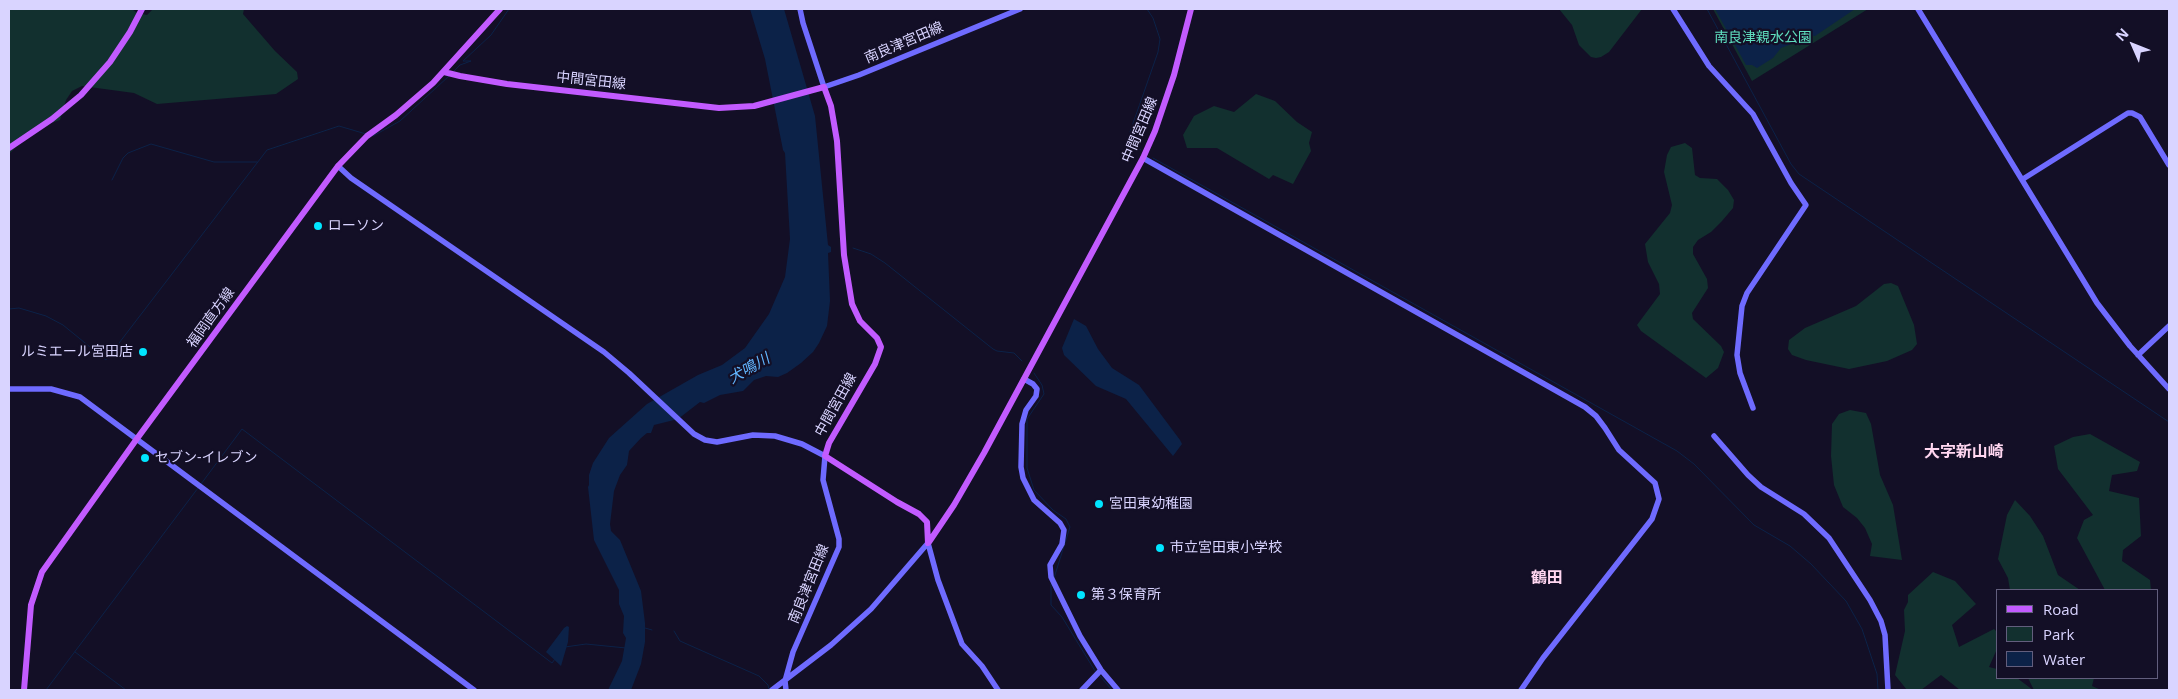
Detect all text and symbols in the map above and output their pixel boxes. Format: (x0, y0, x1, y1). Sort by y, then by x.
street label: 南良津宮田線 (862, 19, 946, 67)
north arrow (2108, 20, 2158, 70)
text: N (2111, 24, 2133, 45)
park label: 南良津親水公園 (1714, 30, 1812, 46)
street label: 中間宮田線 (555, 69, 627, 93)
street label: 中間宮田線 (1119, 95, 1161, 165)
place label: ローソン (328, 218, 384, 234)
marker: ローソン (312, 220, 324, 232)
street label: 福岡直方線 (184, 285, 238, 351)
place label: ルミエール宮田店 (21, 344, 133, 360)
marker: ルミエール宮田店 (137, 346, 149, 358)
water label: 犬鳴川 (725, 350, 773, 388)
street label: 中間宮田線 (812, 370, 860, 440)
district label: 大字新山崎 (1924, 442, 2004, 462)
place label: セブン-イレブン (155, 450, 258, 466)
marker: セブン-イレブン (139, 452, 151, 464)
place label: 宮田東幼稚園 (1109, 496, 1193, 512)
marker: 宮田東幼稚園 (1093, 498, 1105, 510)
place label: 市立宮田東小学校 (1170, 540, 1282, 556)
street label: 南良津宮田線 (785, 542, 833, 626)
marker: 市立宮田東小学校 (1154, 542, 1166, 554)
district label: 鶴田 (1531, 568, 1563, 588)
place label: 第３保育所 (1091, 587, 1161, 603)
marker: 第３保育所 (1075, 589, 1087, 601)
legend (1996, 589, 2158, 679)
text: Road (2043, 599, 2079, 619)
text: Park (2043, 624, 2074, 644)
text: Water (2043, 649, 2085, 669)

